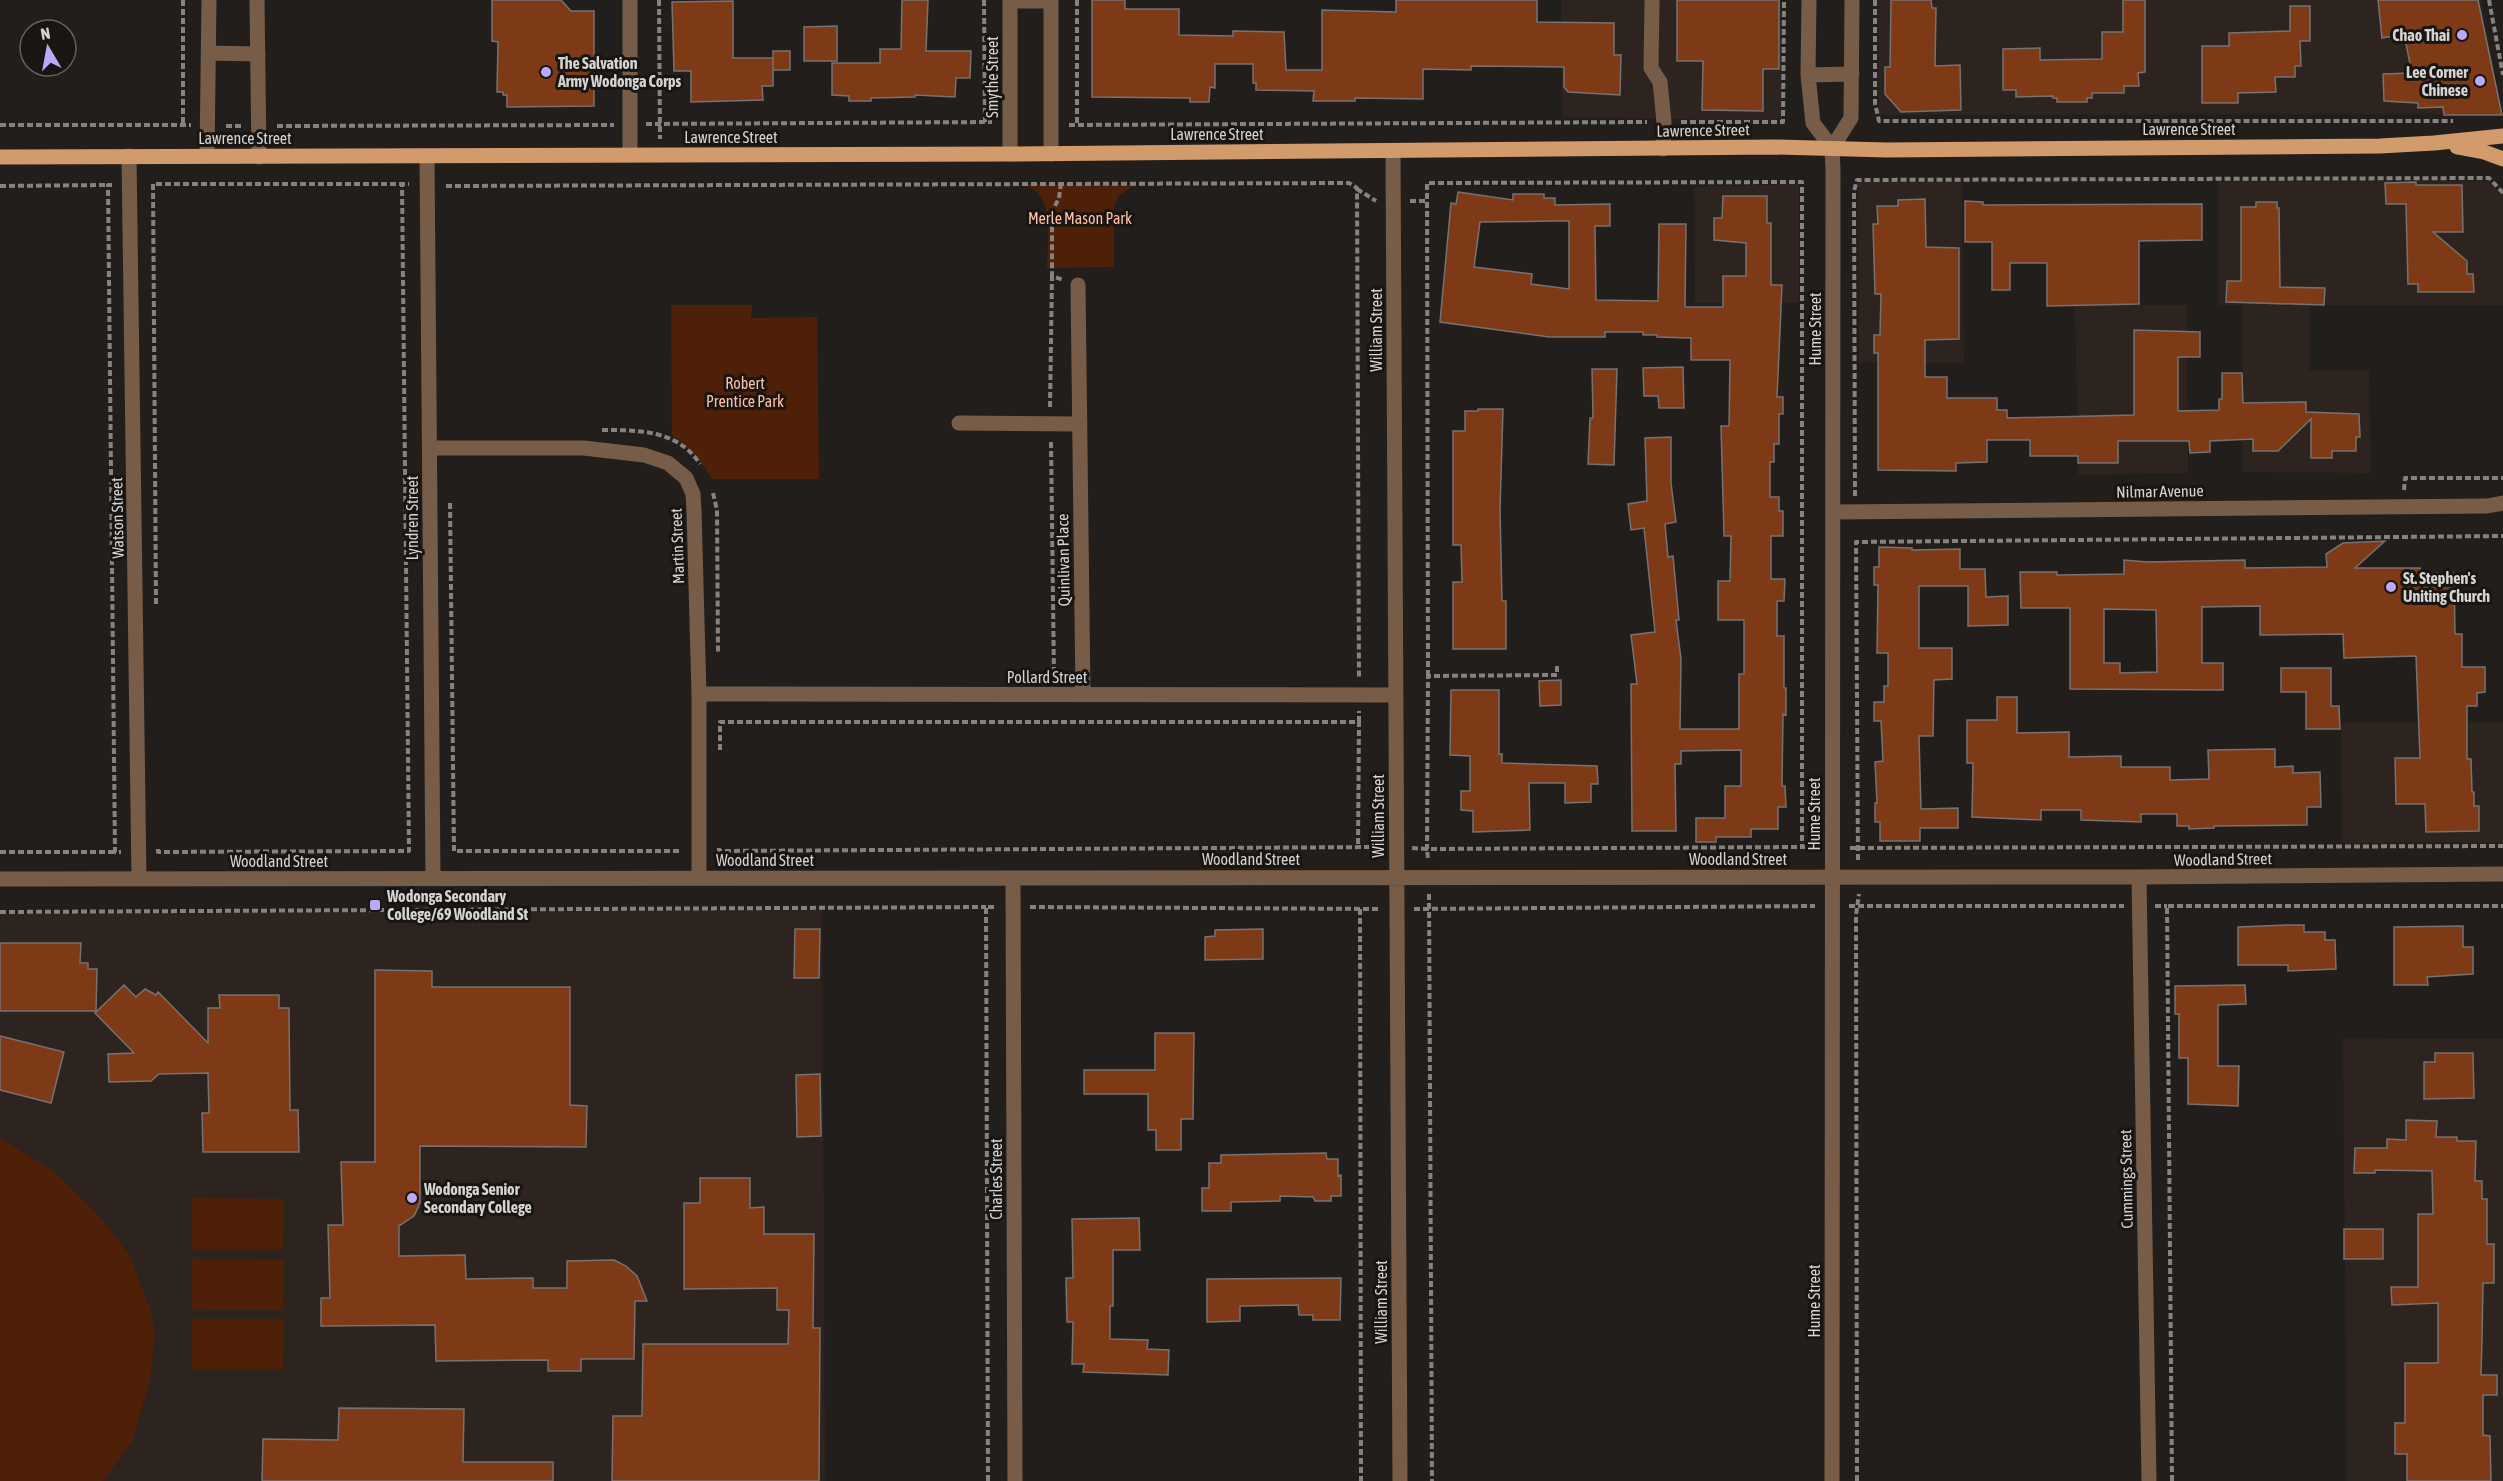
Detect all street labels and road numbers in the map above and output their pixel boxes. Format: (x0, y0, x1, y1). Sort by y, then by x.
street label: Smythe Street (983, 36, 1002, 118)
street label: Lawrence Street (1656, 120, 1750, 140)
street label: Lawrence Street (2142, 120, 2236, 138)
street label: Lawrence Street (1170, 125, 1264, 143)
street label: Lawrence Street (684, 128, 778, 146)
street label: Lawrence Street (198, 129, 292, 147)
street label: William Street (1367, 288, 1385, 372)
street label: Hume Street (1806, 292, 1824, 366)
street label: Lyndren Street (403, 475, 422, 560)
street label: Watson Street (107, 477, 127, 559)
street label: Nilmar Avenue (2116, 481, 2204, 501)
street label: Martin Street (667, 507, 687, 584)
street label: Quinlivan Place (1053, 513, 1073, 607)
street label: Pollard Street (1007, 668, 1088, 686)
street label: William Street (1369, 774, 1387, 858)
street label: Hume Street (1805, 777, 1823, 851)
street label: Woodland Street (2174, 849, 2273, 869)
street label: Woodland Street (1202, 850, 1300, 868)
street label: Woodland Street (1689, 850, 1787, 868)
street label: Woodland Street (716, 851, 814, 869)
street label: Woodland Street (230, 852, 328, 870)
street label: Cummings Street (2116, 1129, 2137, 1229)
street label: Charles Street (987, 1138, 1005, 1220)
street label: William Street (1372, 1260, 1390, 1344)
street label: Hume Street (1805, 1264, 1823, 1338)

